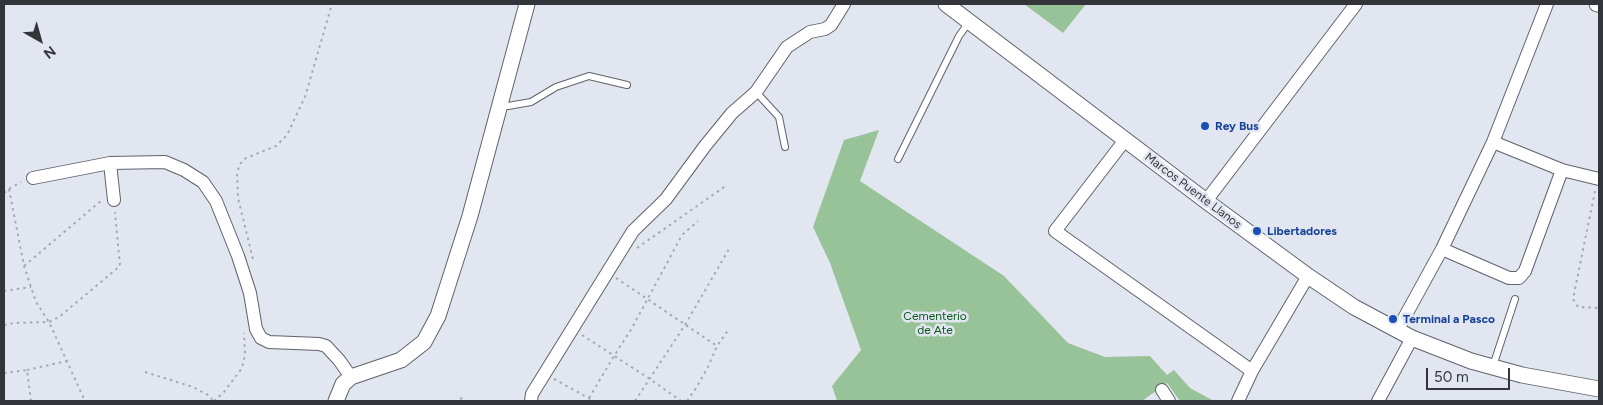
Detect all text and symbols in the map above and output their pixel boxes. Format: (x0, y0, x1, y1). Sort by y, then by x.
north arrow (15, 15, 65, 65)
text: N (40, 42, 59, 62)
place label: Rey Bus (1215, 119, 1259, 133)
marker: Rey Bus (1199, 120, 1211, 132)
street label: Marcos Puente Llanos (1142, 150, 1244, 232)
place label: Libertadores (1267, 224, 1337, 238)
marker: Libertadores (1251, 225, 1263, 237)
park label: Cementerio de Ate (903, 309, 967, 337)
place label: Terminal a Pasco (1403, 312, 1495, 326)
marker: Terminal a Pasco (1387, 313, 1399, 325)
scale bar (1428, 358, 1512, 390)
text: 50 m (1434, 368, 1469, 386)

